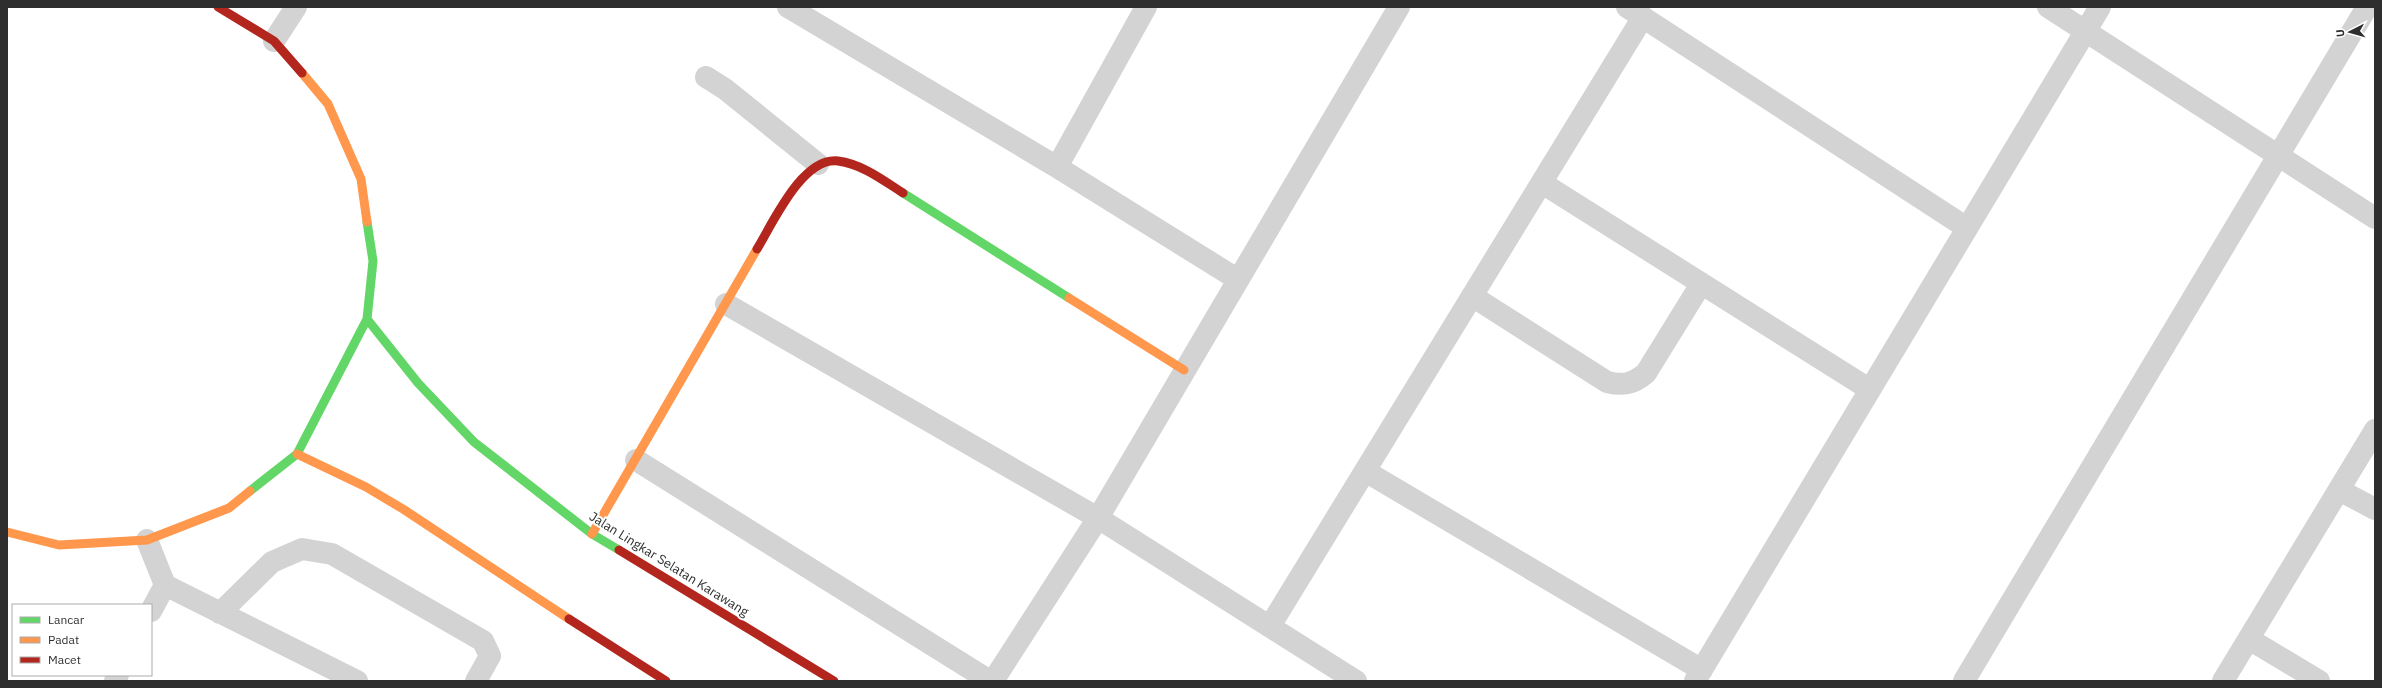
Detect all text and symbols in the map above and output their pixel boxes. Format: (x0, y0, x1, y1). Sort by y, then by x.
north arrow (2330, 12, 2370, 52)
text: U (2333, 29, 2347, 38)
street label: Jalan Lingkar Selatan Karawang (586, 508, 752, 620)
legend (12, 604, 152, 676)
text: Lancar (48, 612, 85, 627)
text: Padat (48, 632, 79, 647)
text: Macet (48, 652, 81, 667)

